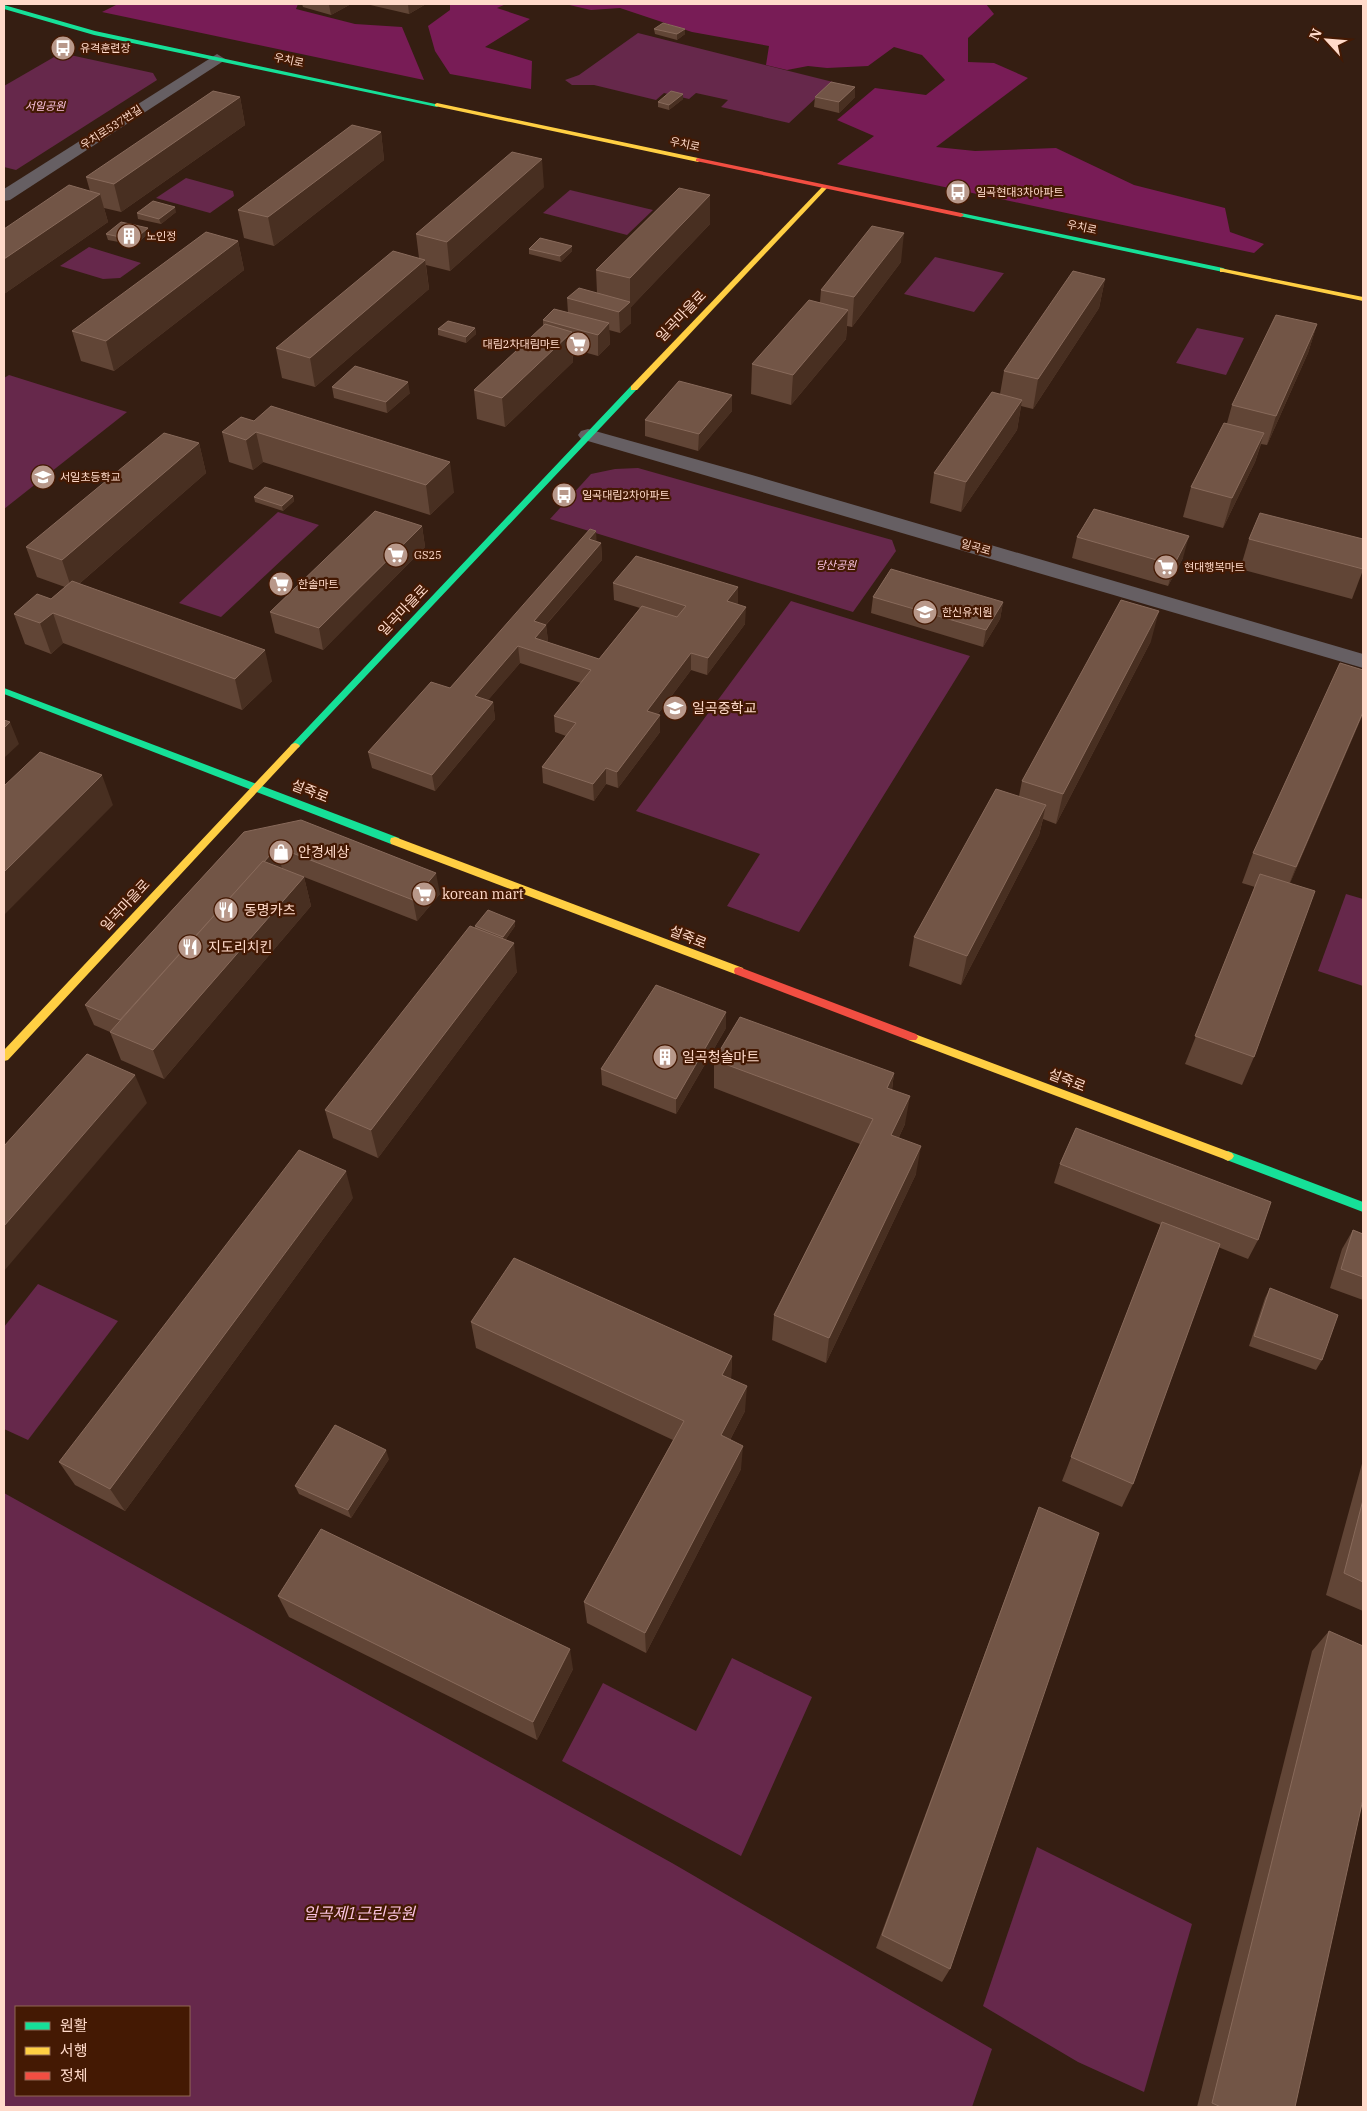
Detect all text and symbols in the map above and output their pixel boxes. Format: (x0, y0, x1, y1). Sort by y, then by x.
north arrow (1302, 15, 1352, 65)
text: N (1305, 25, 1326, 43)
bus stop icon: 유격훈련장 (50, 35, 76, 61)
place label: 유격훈련장 (80, 41, 131, 55)
street label: 우치로 (273, 50, 305, 70)
park label: 서일공원 (25, 99, 66, 113)
street label: 우치로537번길 (78, 102, 144, 152)
street label: 우치로 (669, 134, 701, 154)
bus stop icon: 일곡현대3차아파트 (945, 179, 971, 205)
place label: 일곡현대3차아파트 (976, 185, 1064, 199)
street label: 우치로 (1066, 217, 1098, 237)
building icon: 노인정 (116, 223, 142, 249)
place label: 노인정 (146, 229, 176, 243)
street label: 일곡마을로 (652, 287, 710, 345)
supermarket icon: 대림2차대림마트 (565, 331, 591, 357)
place label: 대림2차대림마트 (483, 337, 560, 351)
school or university icon: 서일초등학교 (30, 464, 56, 490)
place label: 서일초등학교 (60, 470, 121, 484)
bus stop icon: 일곡대림2차아파트 (551, 482, 577, 508)
place label: 일곡대림2차아파트 (582, 488, 670, 502)
street label: 일곡로 (959, 536, 993, 558)
supermarket icon: GS25 (383, 542, 409, 568)
place label: GS25 (414, 548, 442, 562)
supermarket icon: 현대행복마트 (1153, 554, 1179, 580)
park label: 당산공원 (816, 558, 857, 572)
place label: 현대행복마트 (1184, 560, 1245, 574)
supermarket icon: 한솔마트 (268, 571, 294, 597)
place label: 한솔마트 (298, 577, 338, 591)
street label: 일곡마을로 (374, 581, 432, 639)
school or university icon: 한신유치원 (912, 599, 938, 625)
place label: 한신유치원 (942, 605, 993, 619)
school or university icon: 일곡중학교 (662, 695, 688, 721)
place label: 일곡중학교 (692, 699, 757, 717)
street label: 설죽로 (289, 776, 331, 806)
shop icon: 안경세상 (268, 839, 294, 865)
place label: 안경세상 (298, 843, 350, 861)
street label: 일곡마을로 (96, 875, 154, 935)
supermarket icon: korean mart (411, 881, 437, 907)
place label: korean mart (442, 885, 524, 903)
restaurant icon: 동명카츠 (213, 897, 239, 923)
place label: 동명카츠 (244, 901, 296, 919)
street label: 설죽로 (667, 922, 709, 952)
restaurant icon: 지도리치킨 (177, 934, 203, 960)
place label: 지도리치킨 (208, 938, 272, 956)
building icon: 일곡청솔마트 (652, 1044, 678, 1070)
place label: 일곡청솔마트 (682, 1048, 759, 1066)
street label: 설죽로 (1046, 1065, 1088, 1095)
park label: 일곡제1근린공원 (303, 1903, 416, 1923)
legend (15, 2006, 190, 2096)
text: 원활 (60, 2016, 88, 2035)
text: 서행 (60, 2041, 88, 2060)
text: 정체 (60, 2066, 88, 2085)

